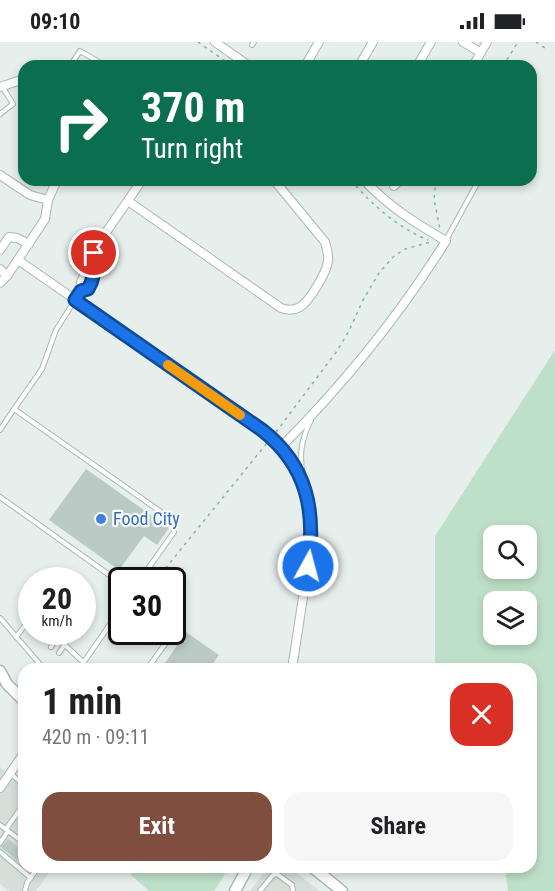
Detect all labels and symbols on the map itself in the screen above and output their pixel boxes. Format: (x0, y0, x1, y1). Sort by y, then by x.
pin (68, 227, 119, 278)
place label: Food City (113, 508, 180, 529)
marker: Food City (94, 512, 108, 526)
position arrow (276, 534, 340, 598)
speed limit sign: 30 (108, 567, 186, 645)

